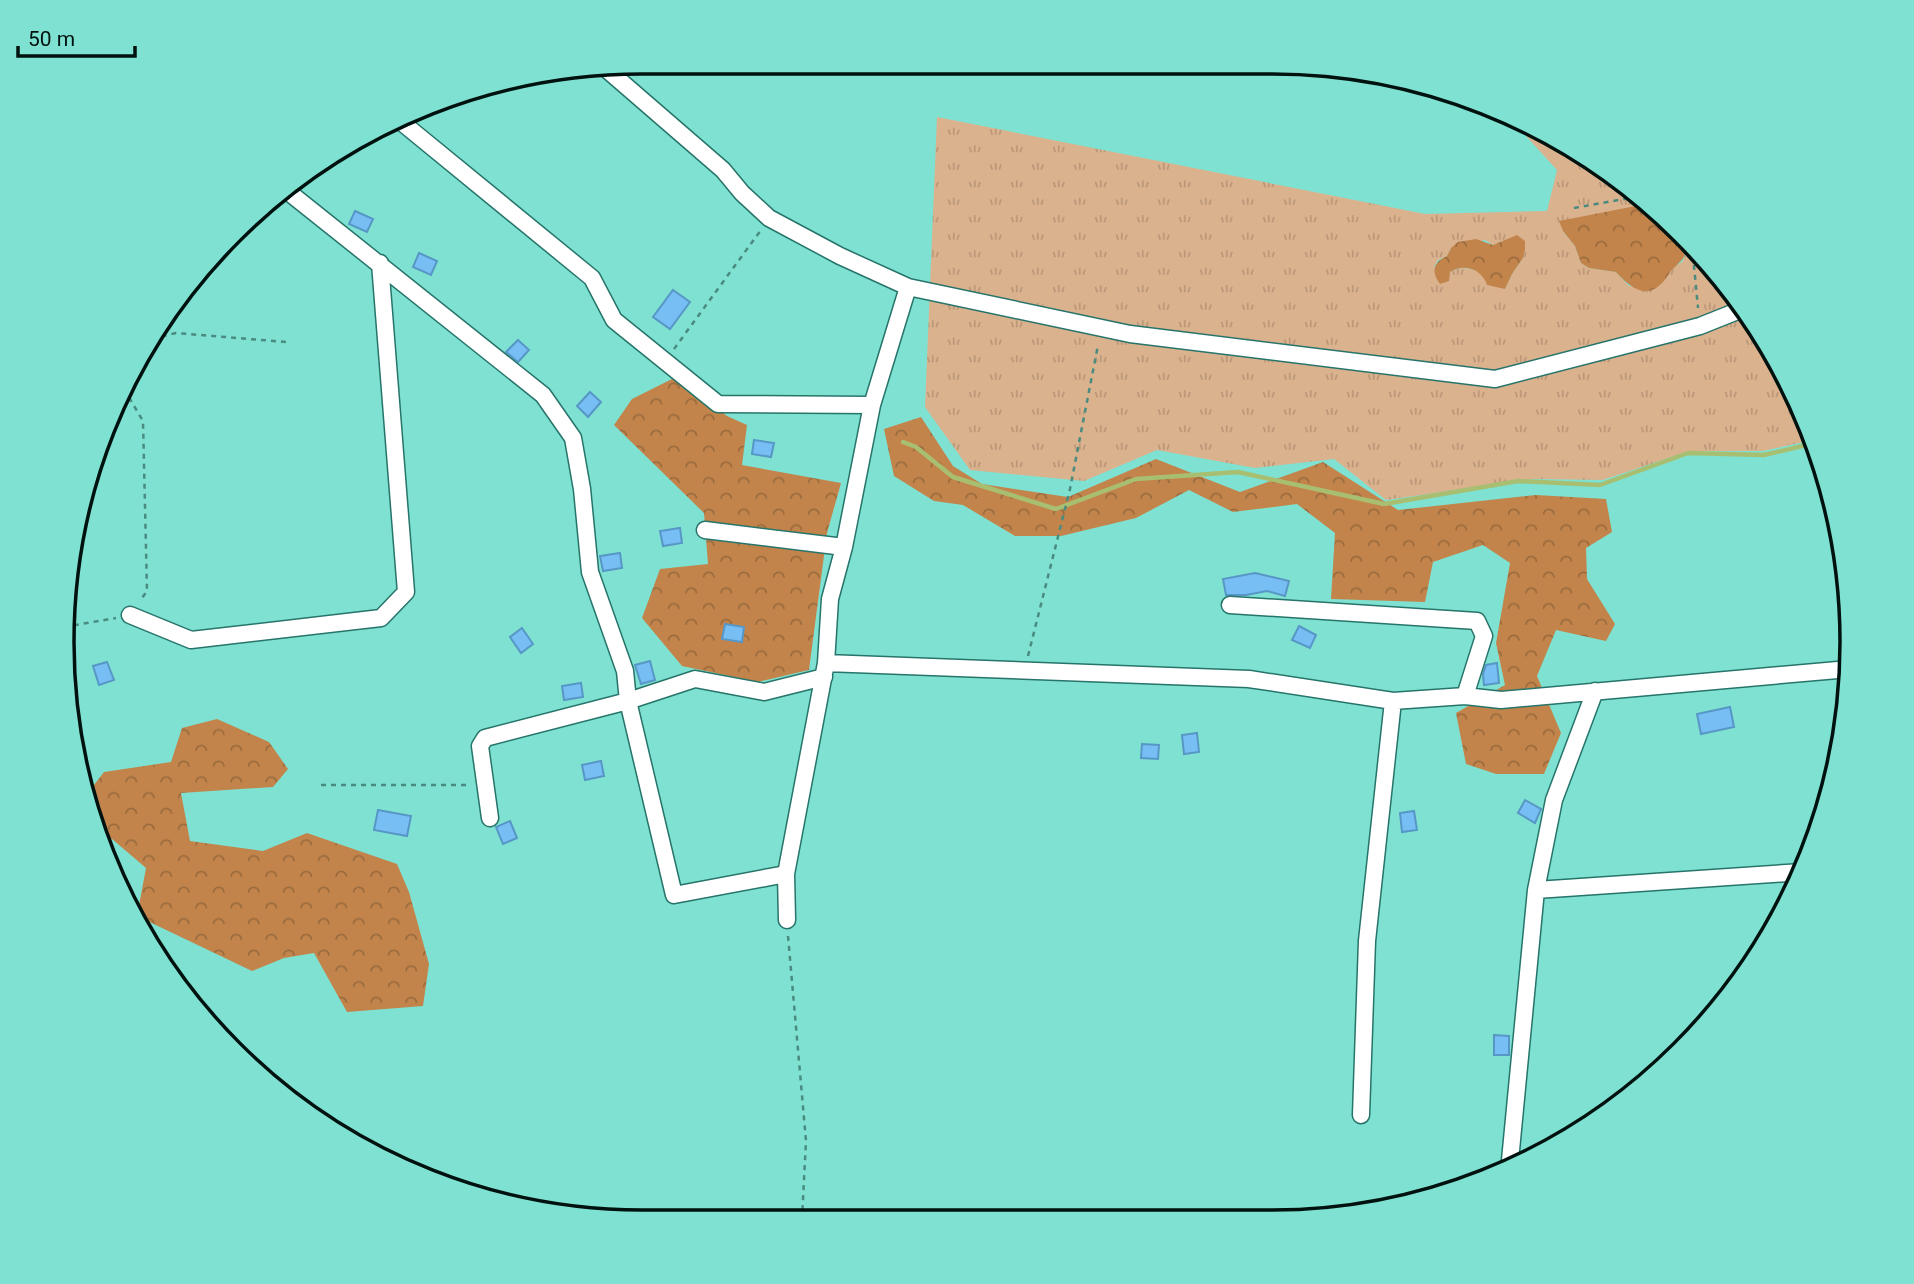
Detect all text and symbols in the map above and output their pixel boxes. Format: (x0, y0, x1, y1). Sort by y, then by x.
scale bar (18, 14, 135, 58)
text: 50 m (28, 27, 75, 51)

